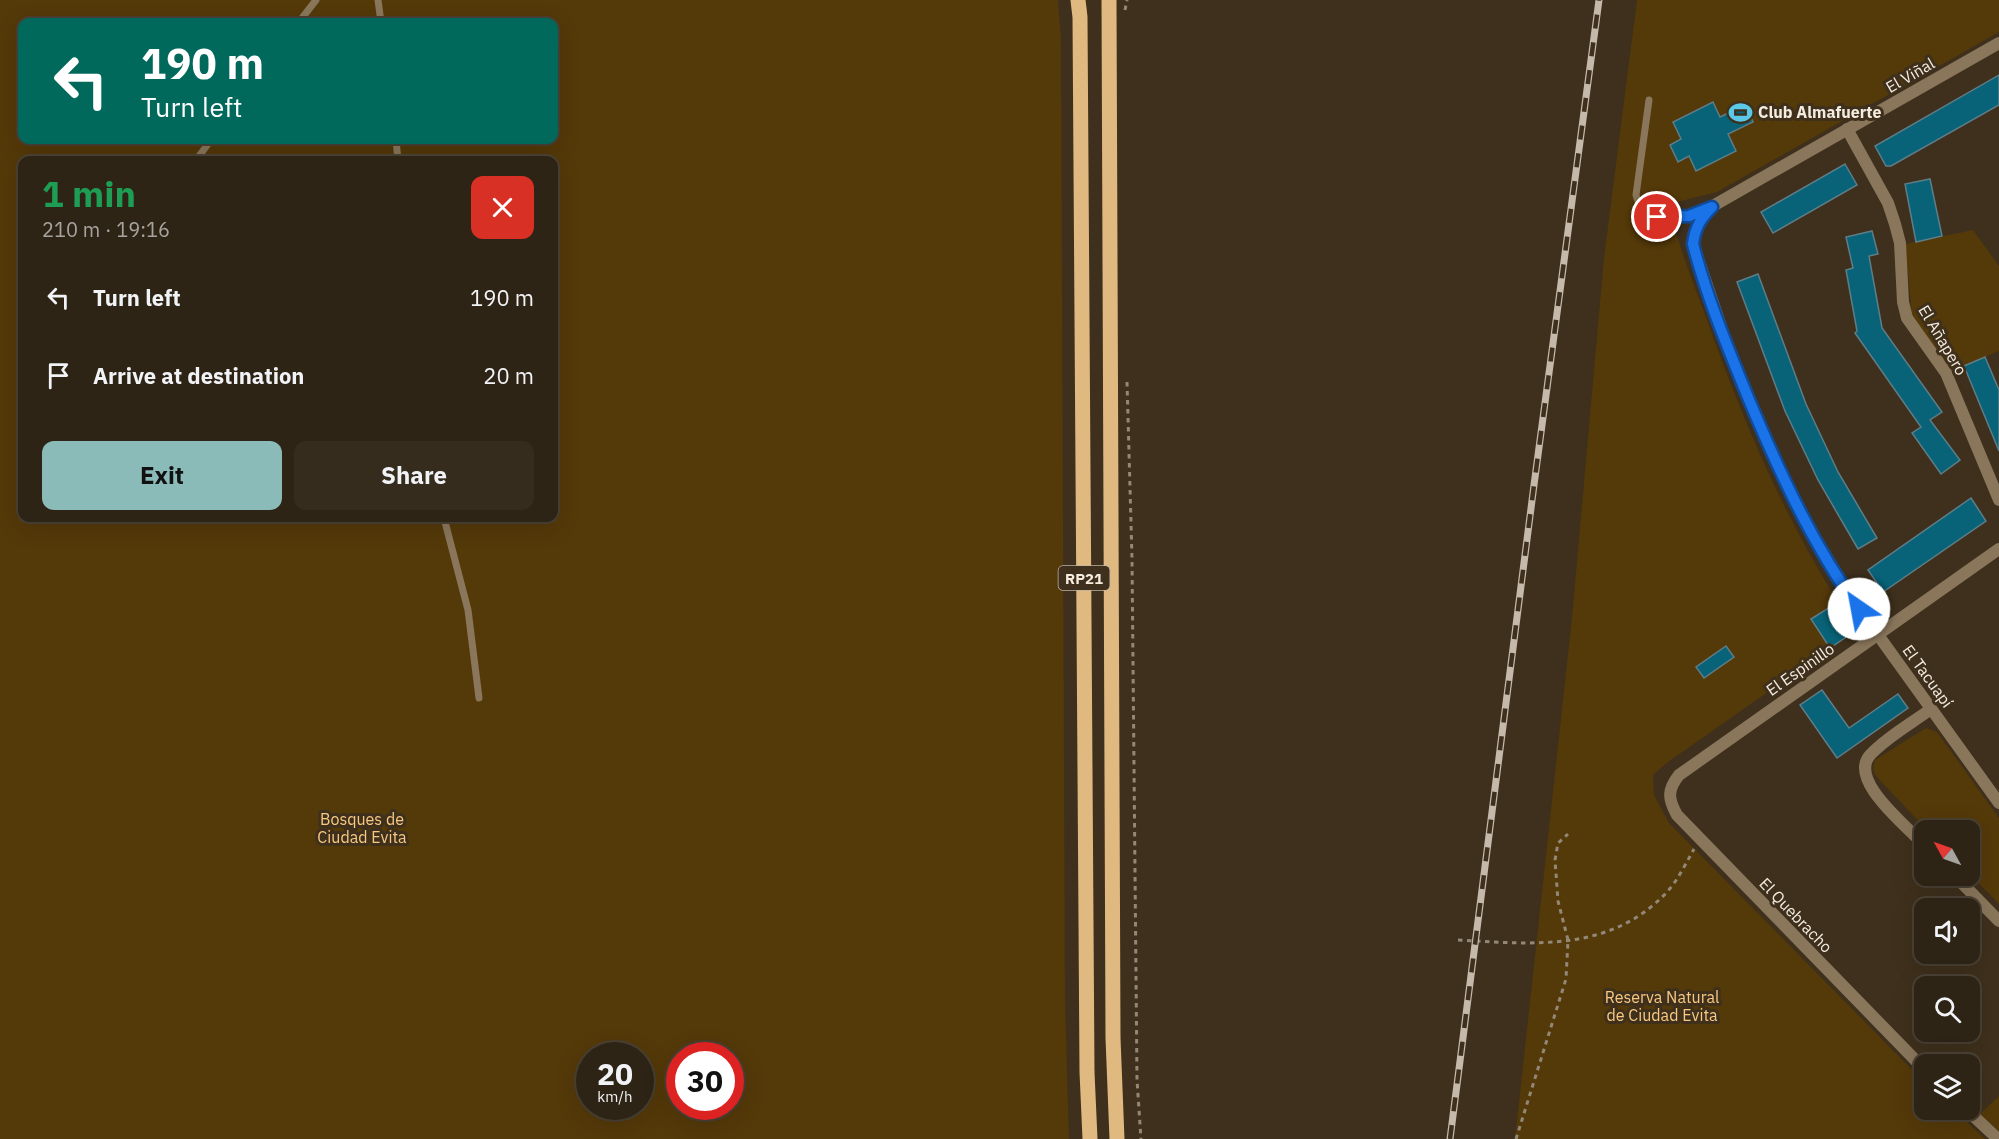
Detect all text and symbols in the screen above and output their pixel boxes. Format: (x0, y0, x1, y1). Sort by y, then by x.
text: 190 m (141, 36, 264, 91)
icon: left (42, 42, 120, 120)
street label: El Viñal (1882, 53, 1938, 97)
text: Turn left (141, 89, 242, 124)
sports icon: Club Almafuerte (1727, 99, 1753, 125)
place label: Club Almafuerte (1758, 102, 1881, 122)
text: 1 min (42, 170, 136, 217)
button: close (471, 176, 534, 239)
pin (1631, 191, 1682, 242)
icon: arrive (1640, 200, 1673, 233)
text: 210 m · 19:16 (42, 216, 170, 243)
icon: left (42, 281, 75, 314)
text: Turn left (93, 283, 181, 312)
text: 190 m (470, 283, 534, 312)
street label: El Añapero (1914, 301, 1972, 379)
icon: arrive (42, 359, 75, 392)
text: Arrive at destination (93, 361, 304, 390)
text: 20 m (483, 361, 534, 390)
button: Exit (42, 441, 282, 510)
button: Share (294, 441, 534, 510)
road number: RP21 (1058, 566, 1110, 590)
position arrow (1827, 577, 1891, 641)
street label: El Espinillo (1762, 638, 1838, 700)
street label: El Tacuapí (1898, 641, 1958, 711)
park label: Bosques de Ciudad Evita (317, 809, 407, 847)
north arrow (1914, 820, 1980, 886)
map controls (1914, 820, 1980, 1120)
street label: El Quebracho (1755, 873, 1837, 957)
button: sound (1914, 898, 1980, 964)
button: search (1914, 976, 1980, 1042)
park label: Reserva Natural de Ciudad Evita (1605, 987, 1719, 1025)
speed limit sign: 30 (666, 1042, 744, 1120)
text: 20 (597, 1054, 633, 1093)
button: layers (1914, 1054, 1980, 1120)
text: km/h (597, 1087, 633, 1106)

